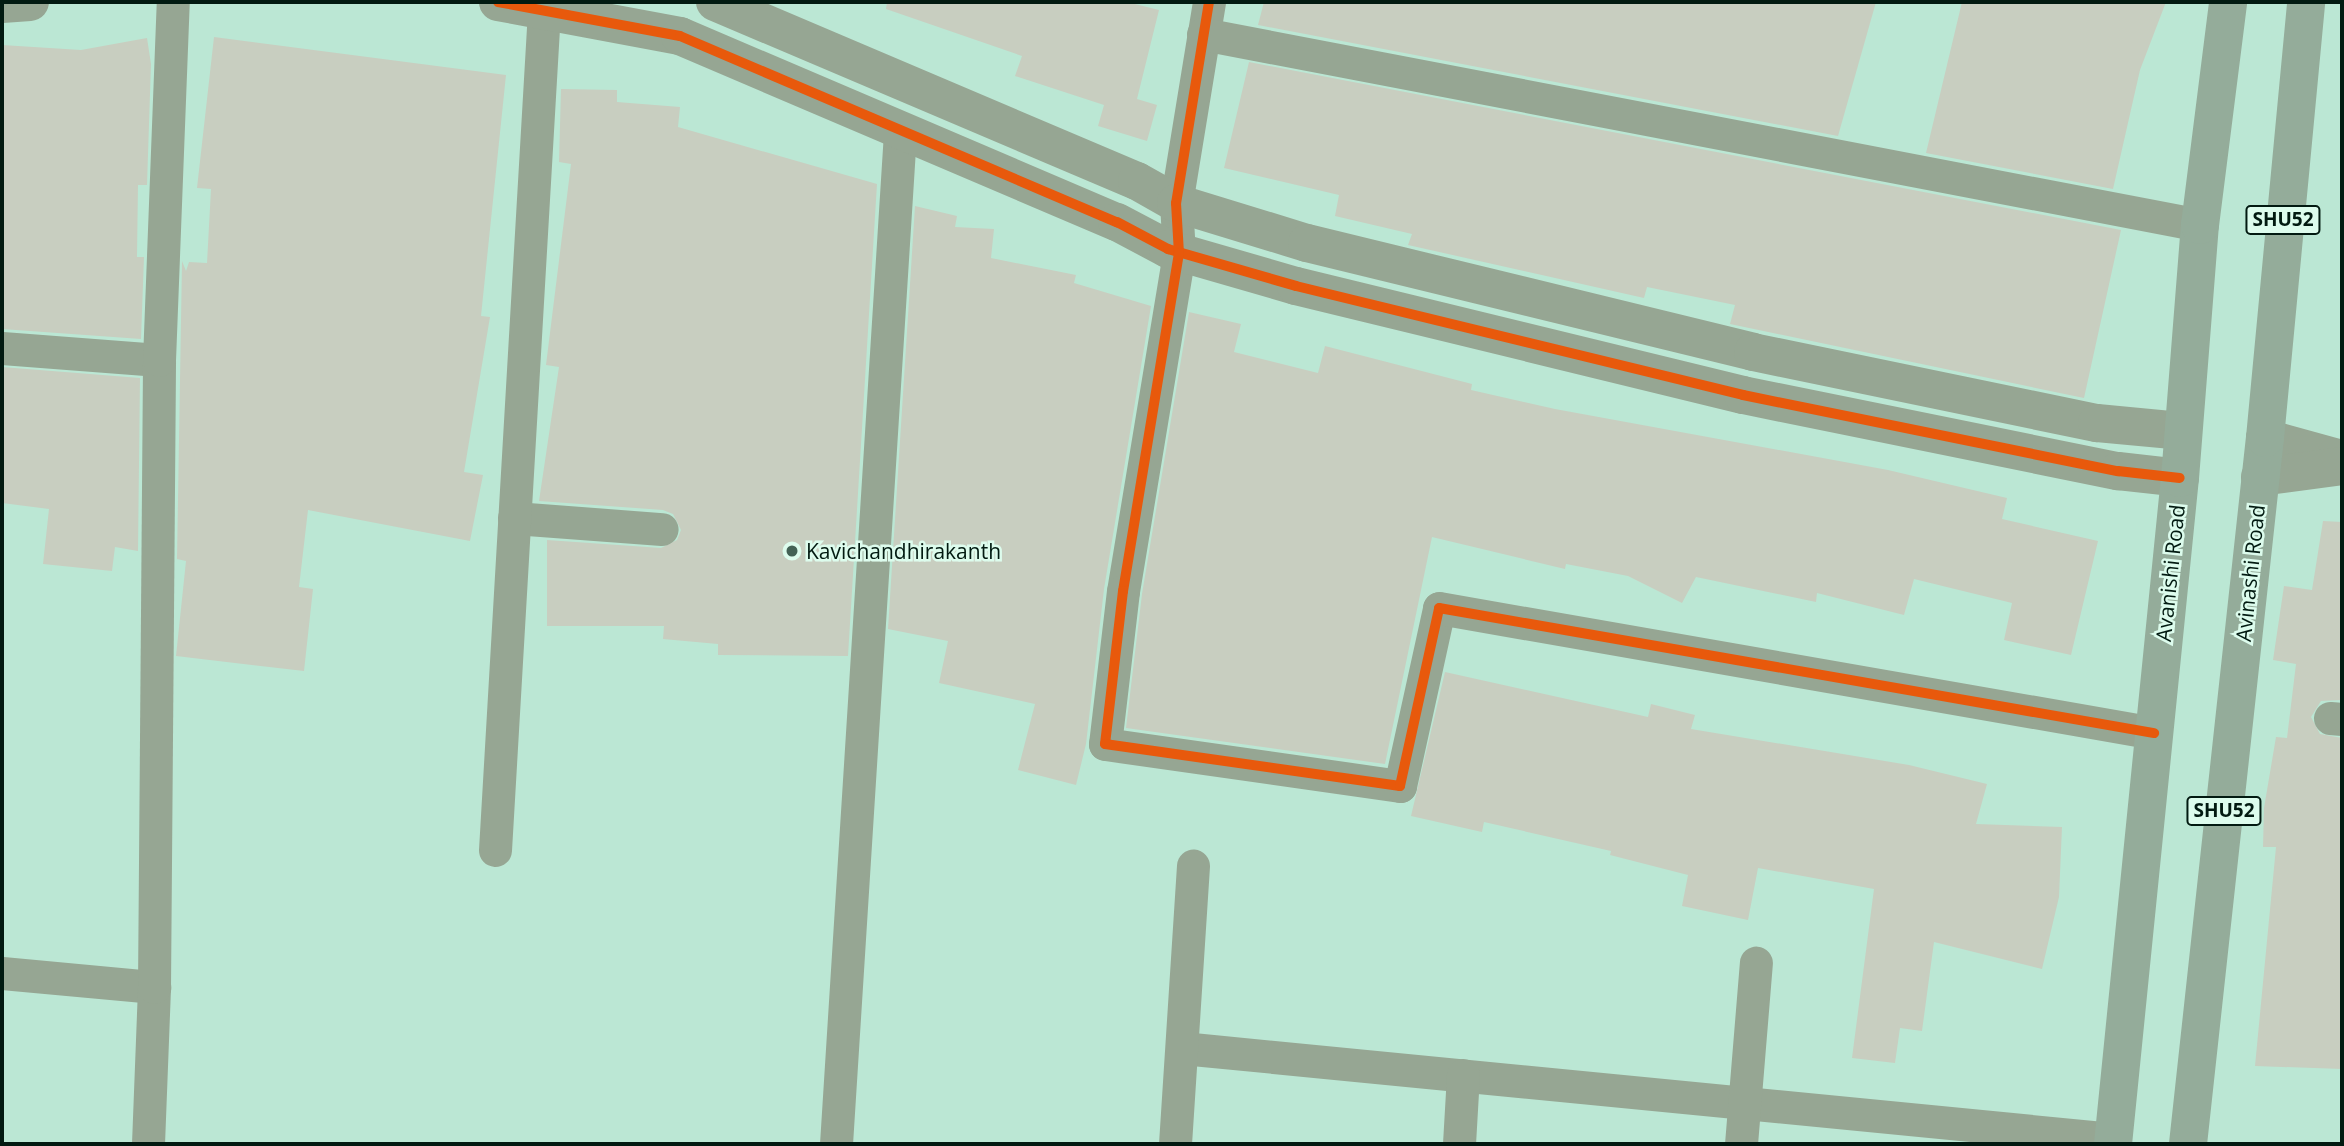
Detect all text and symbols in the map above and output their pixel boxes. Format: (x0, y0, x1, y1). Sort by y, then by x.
road number: SHU52 (2244, 204, 2322, 235)
street label: Avanishi Road (2150, 503, 2190, 643)
street label: Avinashi Road (2230, 503, 2270, 643)
place label: Kavichandhirakanth (806, 538, 1001, 564)
marker: Kavichandhirakanth (784, 543, 800, 559)
road number: SHU52 (2186, 796, 2262, 826)

